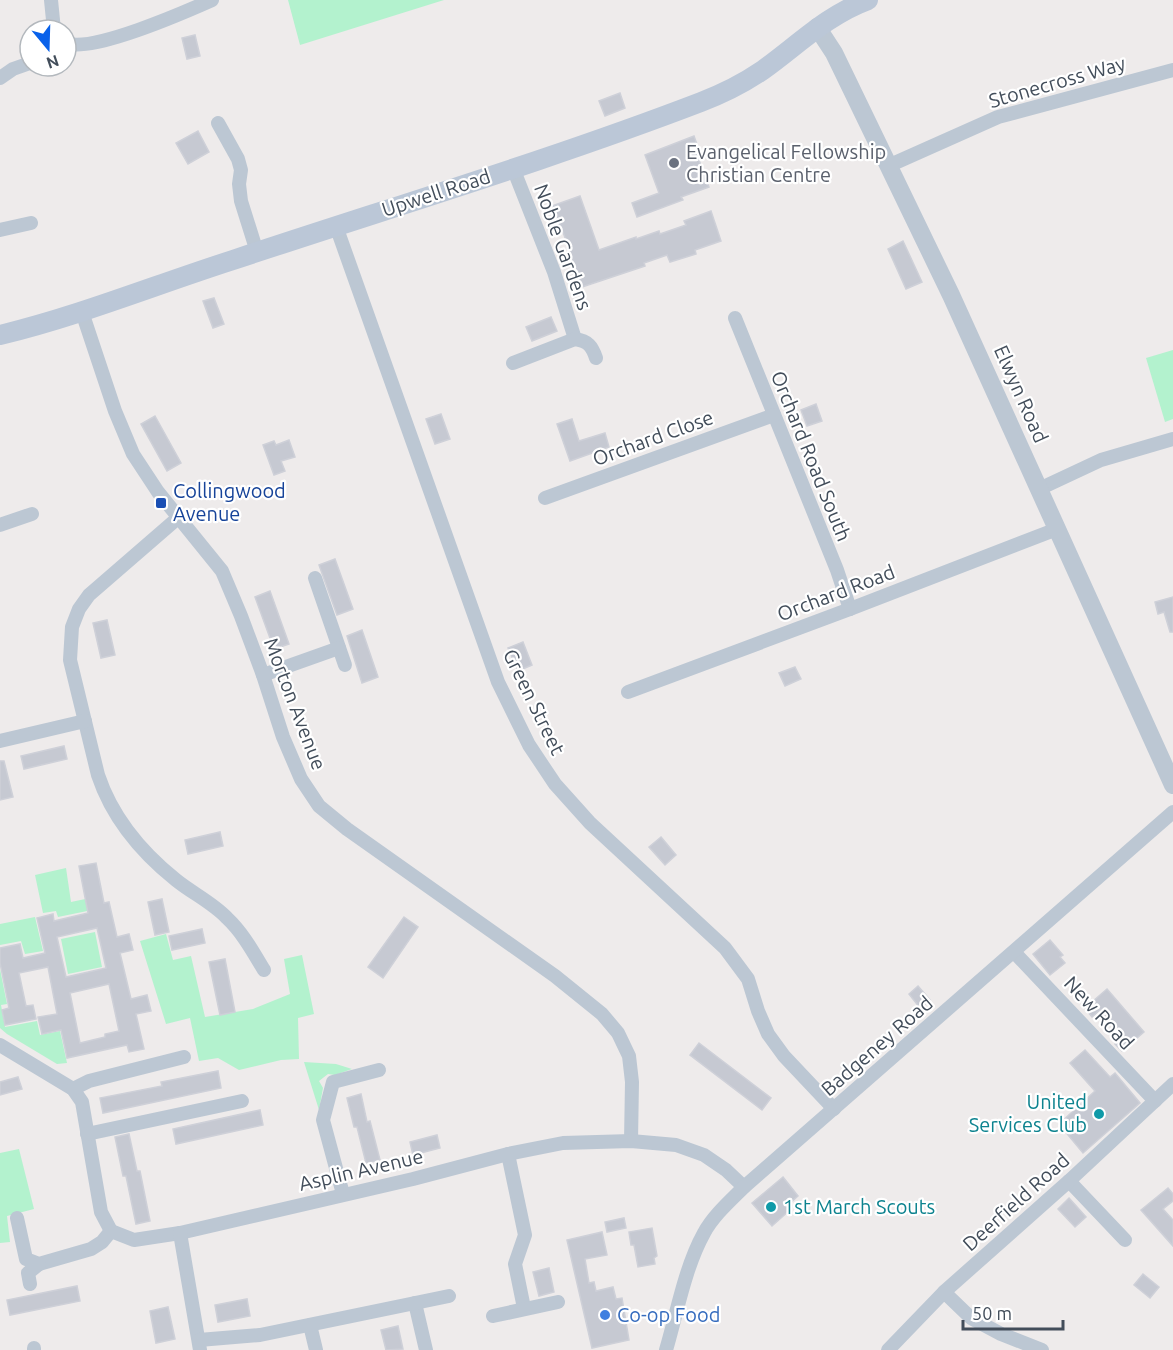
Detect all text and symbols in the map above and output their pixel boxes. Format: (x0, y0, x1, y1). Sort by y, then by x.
north arrow (18, 18, 78, 78)
street label: Stonecross Way (986, 51, 1128, 112)
text: N (44, 52, 61, 73)
place label: Evangelical Fellowship Christian Centre (686, 140, 886, 186)
marker: Evangelical Fellowship Christian Centre (667, 156, 681, 170)
street label: Upwell Road (379, 164, 493, 221)
street label: Noble Gardens (530, 181, 597, 313)
street label: Elwyn Road (990, 342, 1053, 446)
street label: Orchard Road South (767, 367, 856, 544)
street label: Orchard Close (589, 405, 716, 470)
place label: Collingwood Avenue (173, 479, 286, 525)
marker: Collingwood Avenue (154, 496, 168, 510)
street label: Orchard Road (774, 560, 898, 625)
street label: Morton Avenue (260, 635, 331, 773)
street label: Green Street (499, 645, 570, 759)
street label: New Road (1060, 971, 1139, 1054)
street label: Badgeney Road (816, 991, 937, 1100)
place label: United Services Club (969, 1090, 1087, 1136)
marker: United Services Club (1092, 1107, 1106, 1121)
street label: Asplin Avenue (296, 1144, 425, 1195)
street label: Deerfield Road (958, 1148, 1073, 1255)
place label: 1st March Scouts (783, 1195, 935, 1218)
marker: 1st March Scouts (764, 1200, 778, 1214)
scale bar (963, 1293, 1064, 1331)
place label: Co-op Food (617, 1303, 720, 1326)
text: 50 m (972, 1303, 1012, 1323)
marker: Co-op Food (598, 1308, 612, 1322)

